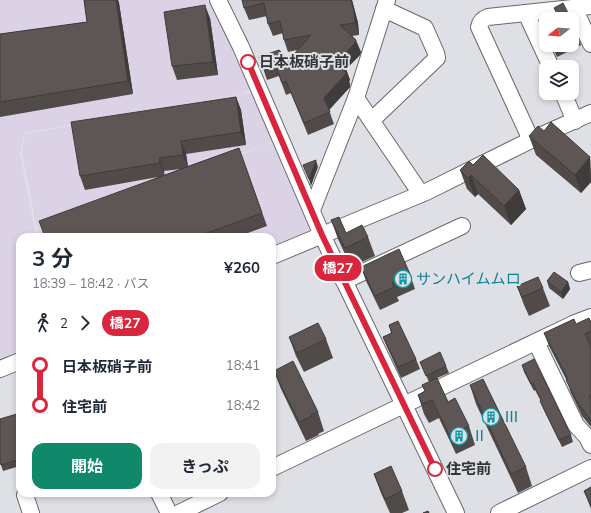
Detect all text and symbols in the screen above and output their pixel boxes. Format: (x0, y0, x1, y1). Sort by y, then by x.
north arrow (539, 12, 579, 52)
map controls (539, 12, 579, 100)
place label: 日本板硝子前 (259, 52, 349, 71)
marker: 日本板硝子前 (240, 54, 256, 70)
button: layers (539, 60, 579, 100)
text: 3 分 (32, 244, 73, 272)
line badge: 橋27 (315, 255, 361, 281)
text: ¥260 (224, 258, 260, 277)
text: 橋27 (323, 259, 353, 277)
building icon: サンハイムムロ (393, 269, 413, 289)
place label: サンハイムムロ (416, 269, 520, 288)
text: 18:39 – 18:42 · バス (32, 275, 149, 291)
icon: walk (32, 312, 54, 334)
icon: forward (74, 312, 96, 334)
text: 橋27 (110, 314, 141, 332)
text: 2 (60, 315, 68, 331)
text: 日本板硝子前 (62, 357, 152, 376)
text: 18:41 (226, 357, 260, 373)
text: 住宅前 (62, 397, 107, 416)
text: 18:42 (226, 397, 260, 413)
building icon: Ⅲ (481, 407, 501, 427)
place label: Ⅲ (504, 407, 519, 426)
building icon: Ⅱ (449, 426, 469, 446)
place label: Ⅱ (472, 426, 487, 445)
button: 開始 (32, 443, 142, 489)
button: きっぷ (150, 443, 260, 489)
place label: 住宅前 (446, 459, 491, 478)
marker: 住宅前 (427, 461, 443, 477)

